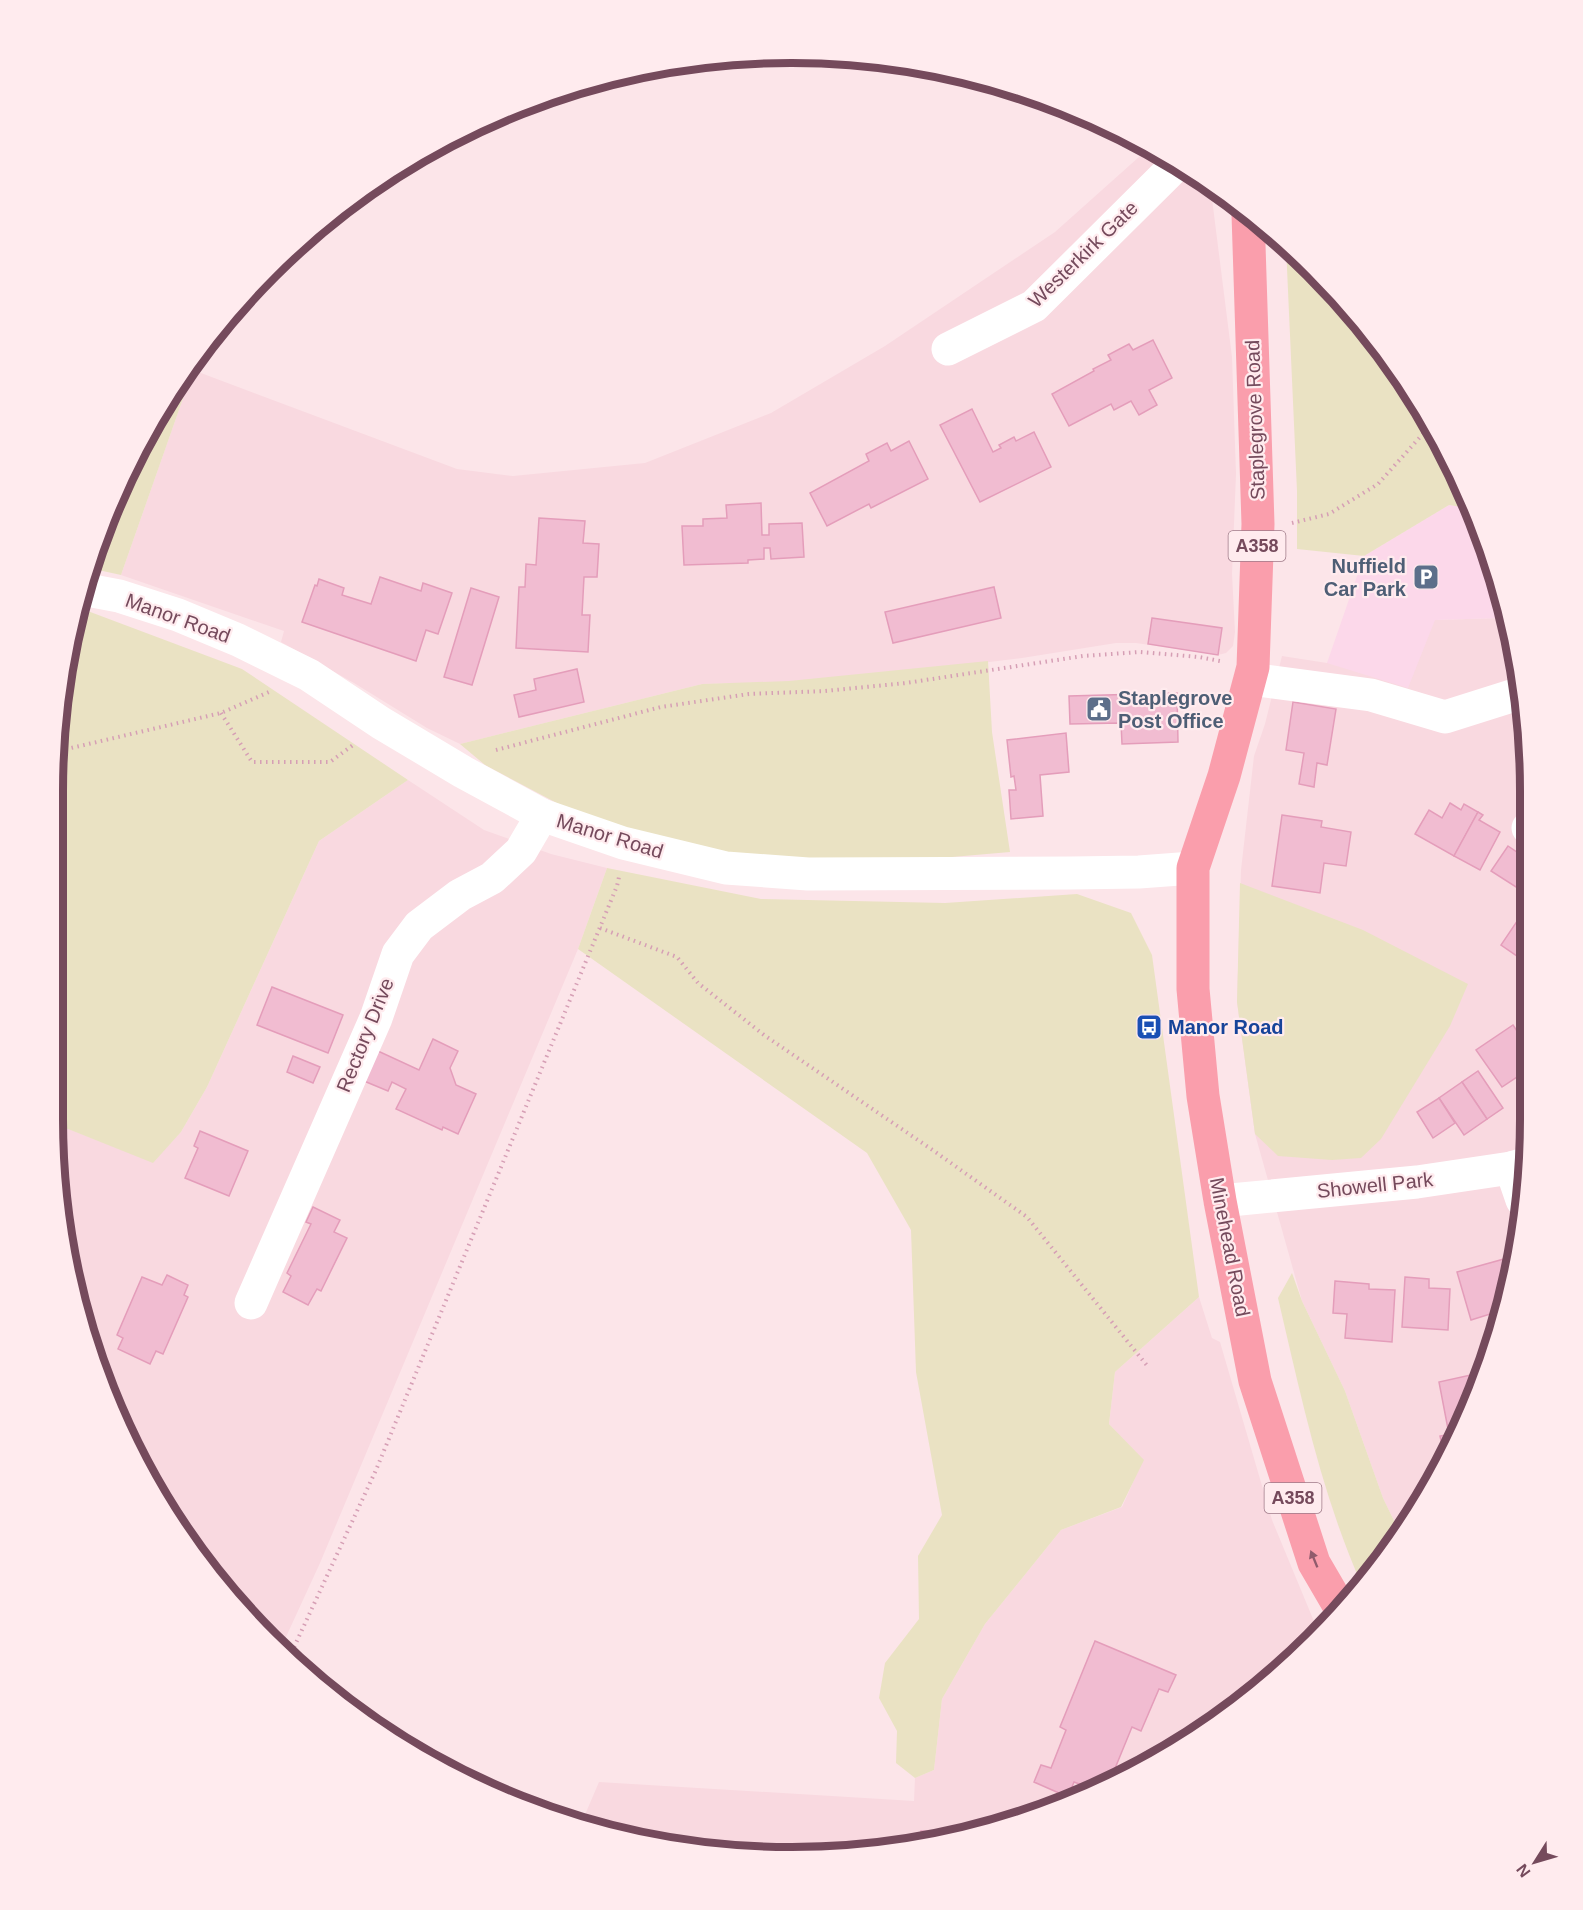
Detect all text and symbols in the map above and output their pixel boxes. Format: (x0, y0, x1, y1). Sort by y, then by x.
street label: Westerkirk Gate (1024, 196, 1142, 312)
street label: Staplegrove Road (1241, 340, 1269, 500)
road number: A358 (1228, 531, 1286, 561)
place label: Nuffield Car Park (1324, 555, 1407, 600)
parking icon: Nuffield Car Park (1411, 562, 1441, 592)
street label: Manor Road (123, 589, 233, 647)
place label: Staplegrove Post Office (1118, 687, 1232, 732)
public building icon: Staplegrove Post Office (1084, 694, 1114, 724)
street label: Manor Road (554, 809, 666, 863)
street label: Rectory Drive (332, 975, 398, 1095)
bus stop icon: Manor Road (1134, 1012, 1164, 1042)
place label: Manor Road (1168, 1016, 1284, 1038)
street label: Showell Park (1316, 1168, 1435, 1202)
street label: Minehead Road (1206, 1176, 1254, 1318)
road number: A358 (1264, 1483, 1322, 1513)
one-way arrow (1309, 1550, 1319, 1568)
north arrow (1505, 1832, 1565, 1892)
text: N (1513, 1861, 1534, 1880)

